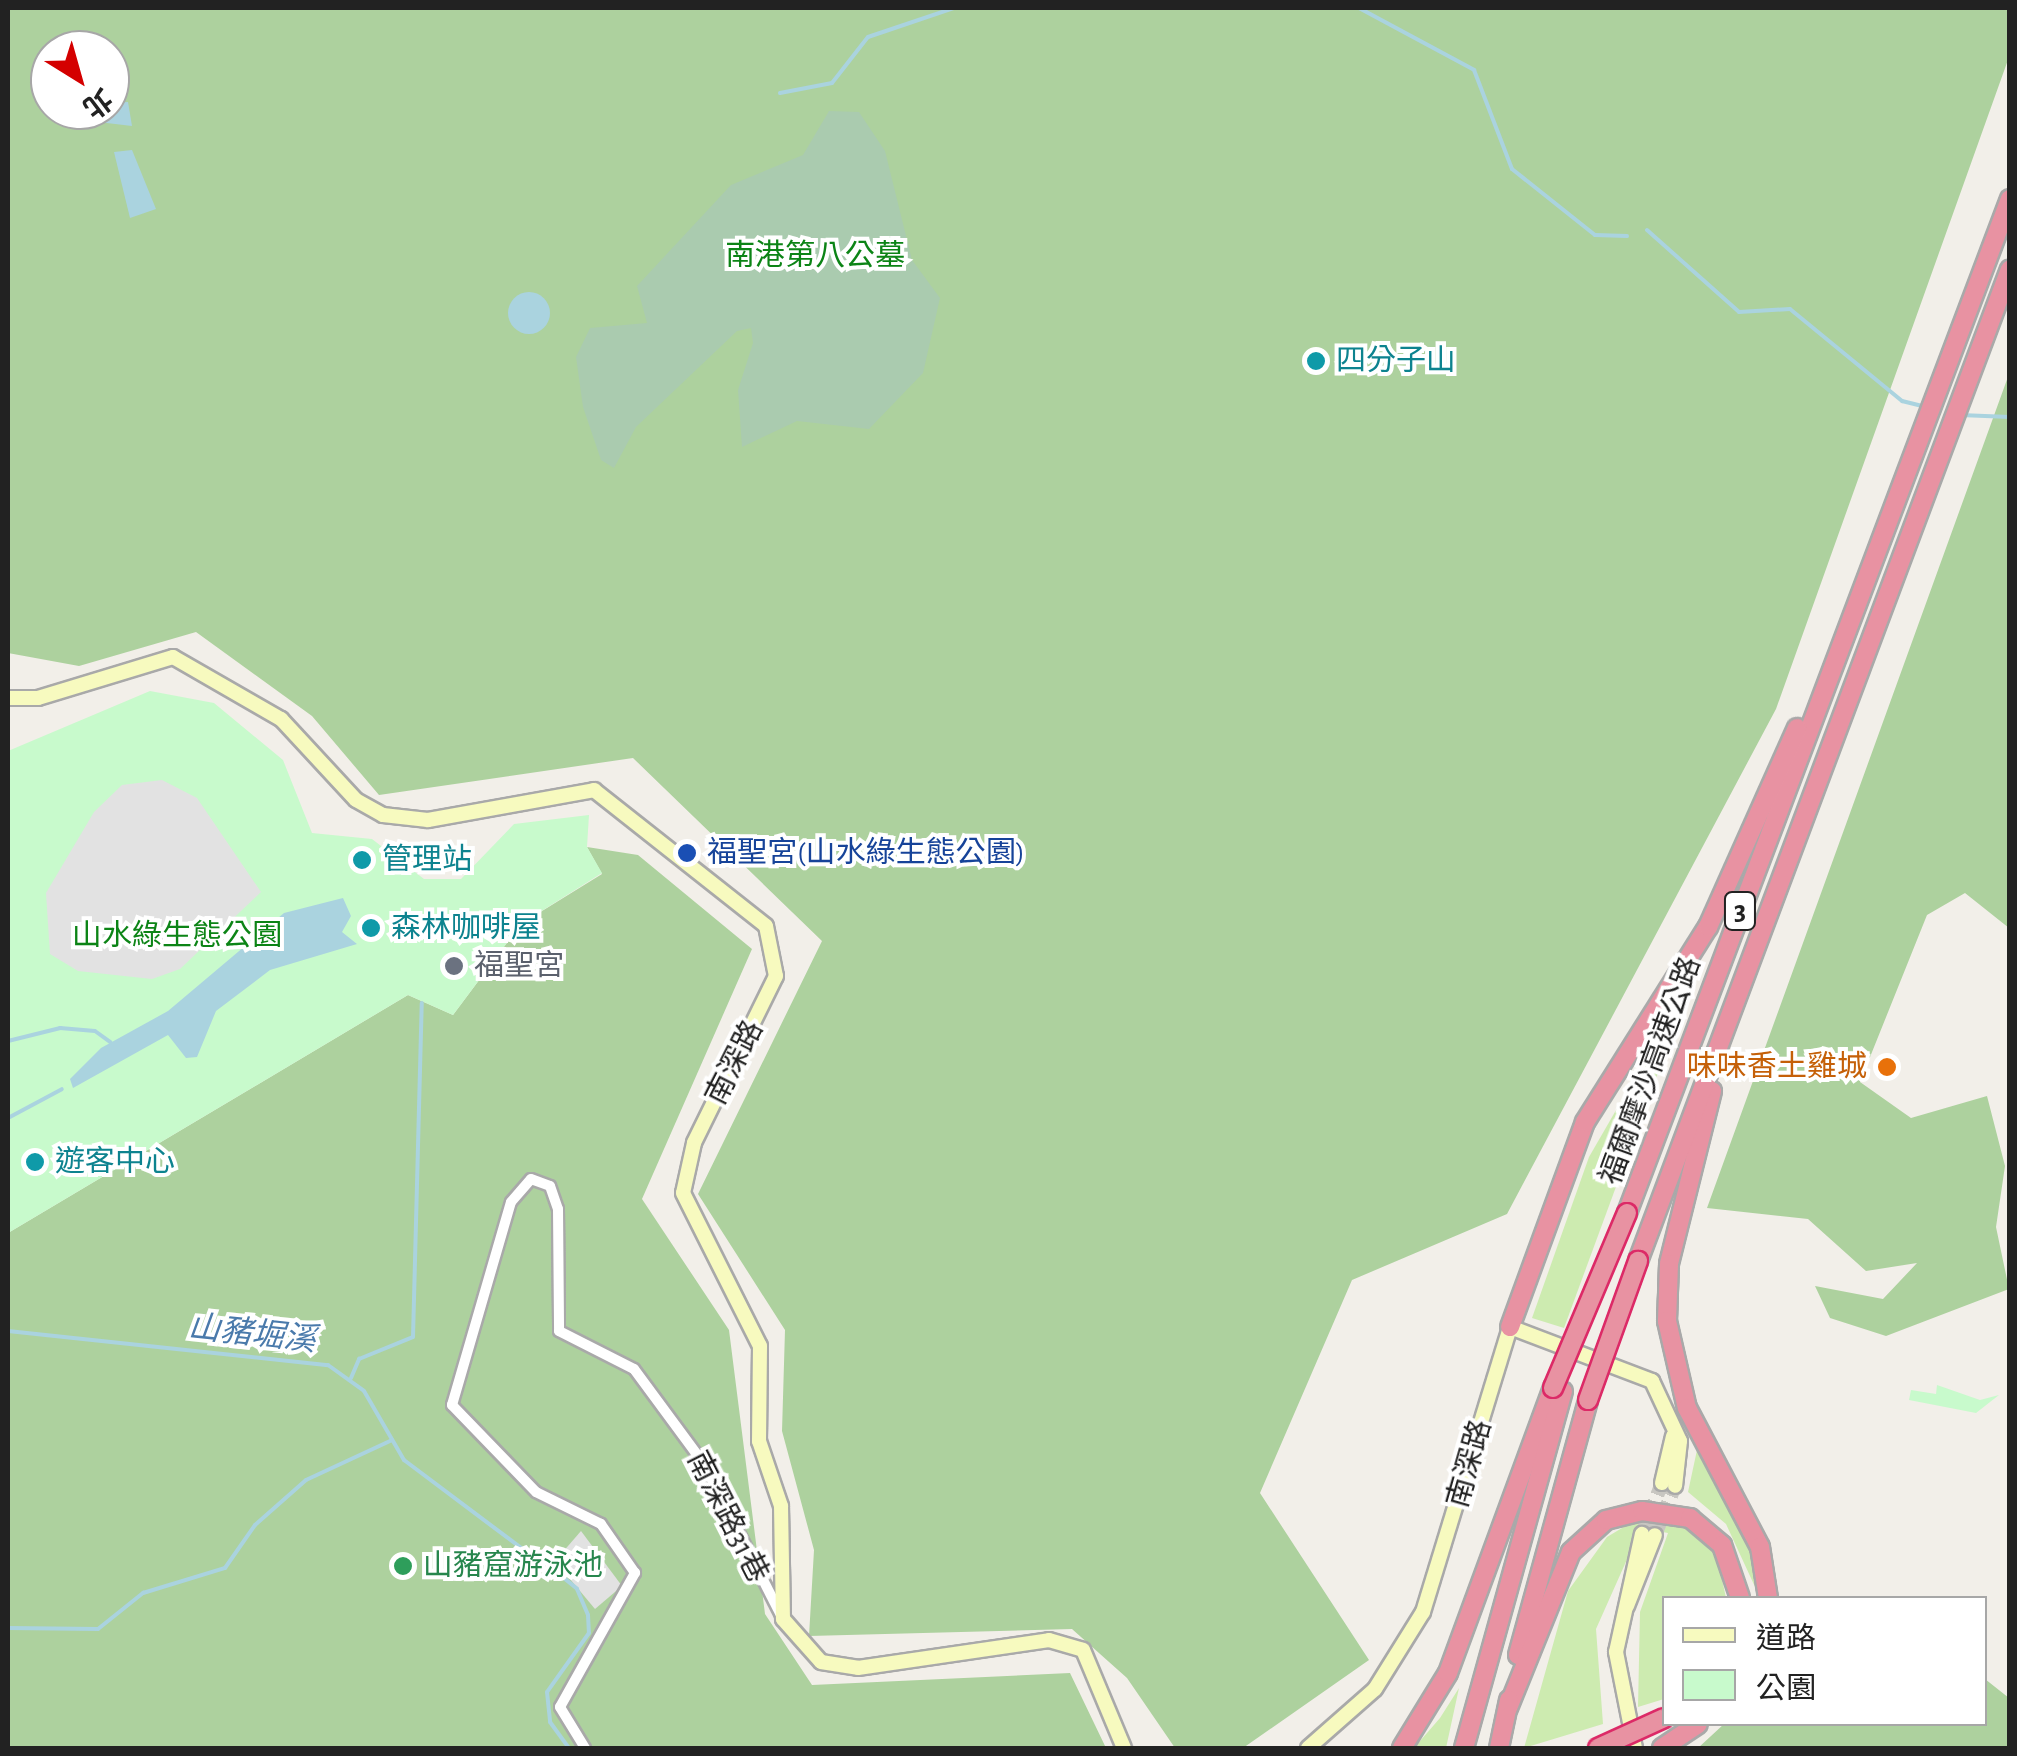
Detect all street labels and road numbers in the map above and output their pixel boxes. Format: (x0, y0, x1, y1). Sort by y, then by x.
road number: 3 (1722, 888, 1758, 934)
street label: 福爾摩沙高速公路 (1593, 952, 1709, 1190)
street label: 南深路 (699, 1015, 771, 1111)
street label: 南深路 (1440, 1416, 1500, 1512)
street label: 南深路31巷 (679, 1445, 775, 1589)

